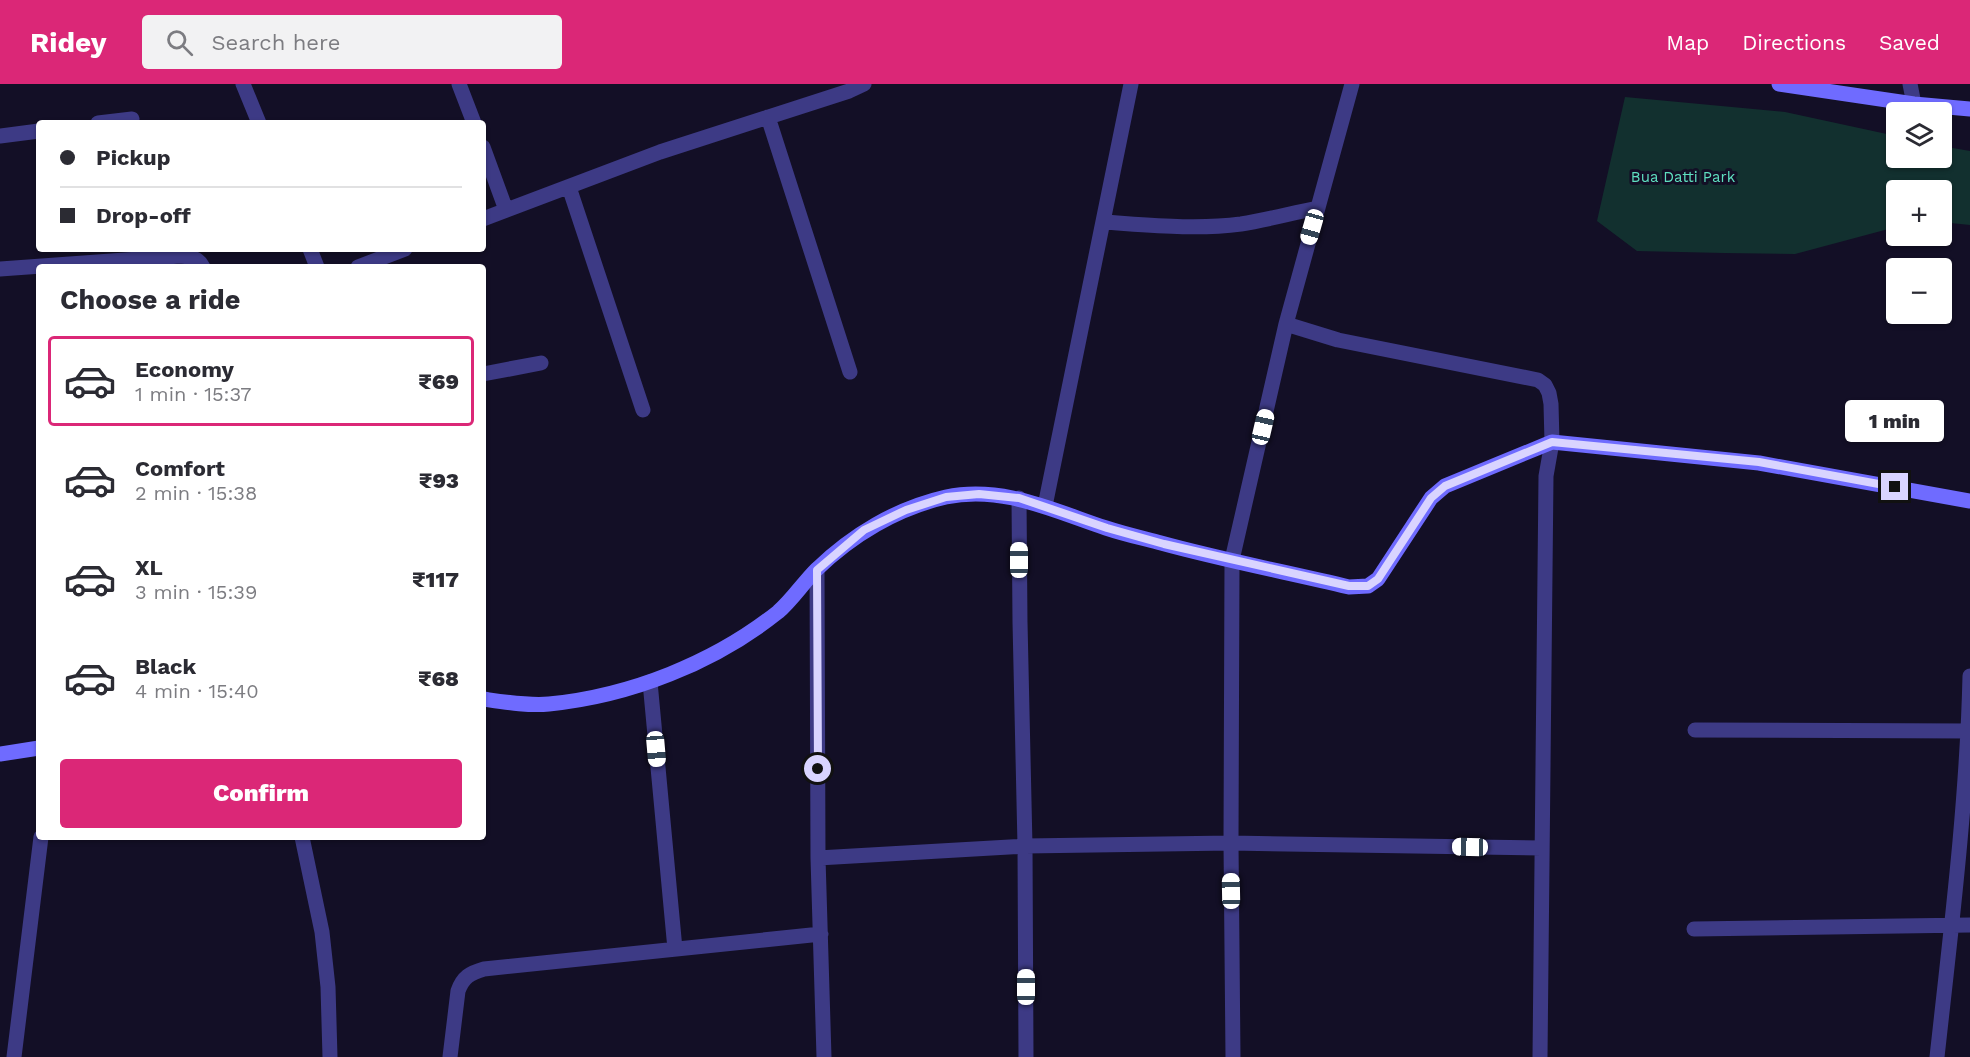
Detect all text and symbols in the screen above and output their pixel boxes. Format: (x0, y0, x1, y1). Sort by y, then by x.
search box (142, 15, 562, 69)
text: Ridey (30, 26, 106, 59)
icon: search (163, 26, 196, 59)
text: Search here (211, 30, 340, 55)
text: Map (1666, 30, 1709, 55)
text: Directions (1742, 30, 1846, 55)
text: Saved (1879, 30, 1940, 55)
map controls (1886, 102, 1952, 324)
button: layers (1886, 102, 1952, 168)
text: Pickup (96, 145, 171, 170)
park label: Bua Datti Park (1631, 168, 1736, 186)
button: + (1886, 180, 1952, 246)
text: Drop-off (96, 203, 191, 228)
car (1298, 207, 1326, 247)
button: − (1886, 258, 1952, 324)
text: Choose a ride (60, 284, 240, 316)
icon: car (63, 354, 117, 408)
text: Economy (135, 357, 234, 382)
text: ₹69 (418, 369, 459, 394)
text: 1 min · 15:37 (135, 382, 252, 406)
callout: 1 min (1846, 400, 1944, 442)
car (1250, 407, 1276, 447)
text: 1 min (1869, 409, 1920, 433)
icon: car (63, 453, 117, 507)
text: Comfort (135, 456, 225, 481)
text: ₹93 (419, 468, 459, 493)
route end (1881, 473, 1908, 500)
text: 2 min · 15:38 (135, 481, 257, 505)
car (1010, 542, 1028, 578)
icon: car (63, 552, 117, 606)
text: XL (135, 555, 163, 580)
text: ₹117 (412, 567, 459, 592)
text: 3 min · 15:39 (135, 580, 257, 604)
icon: car (63, 651, 117, 705)
text: Black (135, 654, 196, 679)
text: ₹68 (418, 666, 459, 691)
text: 4 min · 15:40 (135, 679, 259, 703)
car (645, 730, 667, 768)
route start (804, 755, 831, 782)
button: Confirm (60, 759, 462, 828)
car (1452, 838, 1488, 856)
car (1222, 873, 1240, 909)
car (1017, 969, 1035, 1005)

